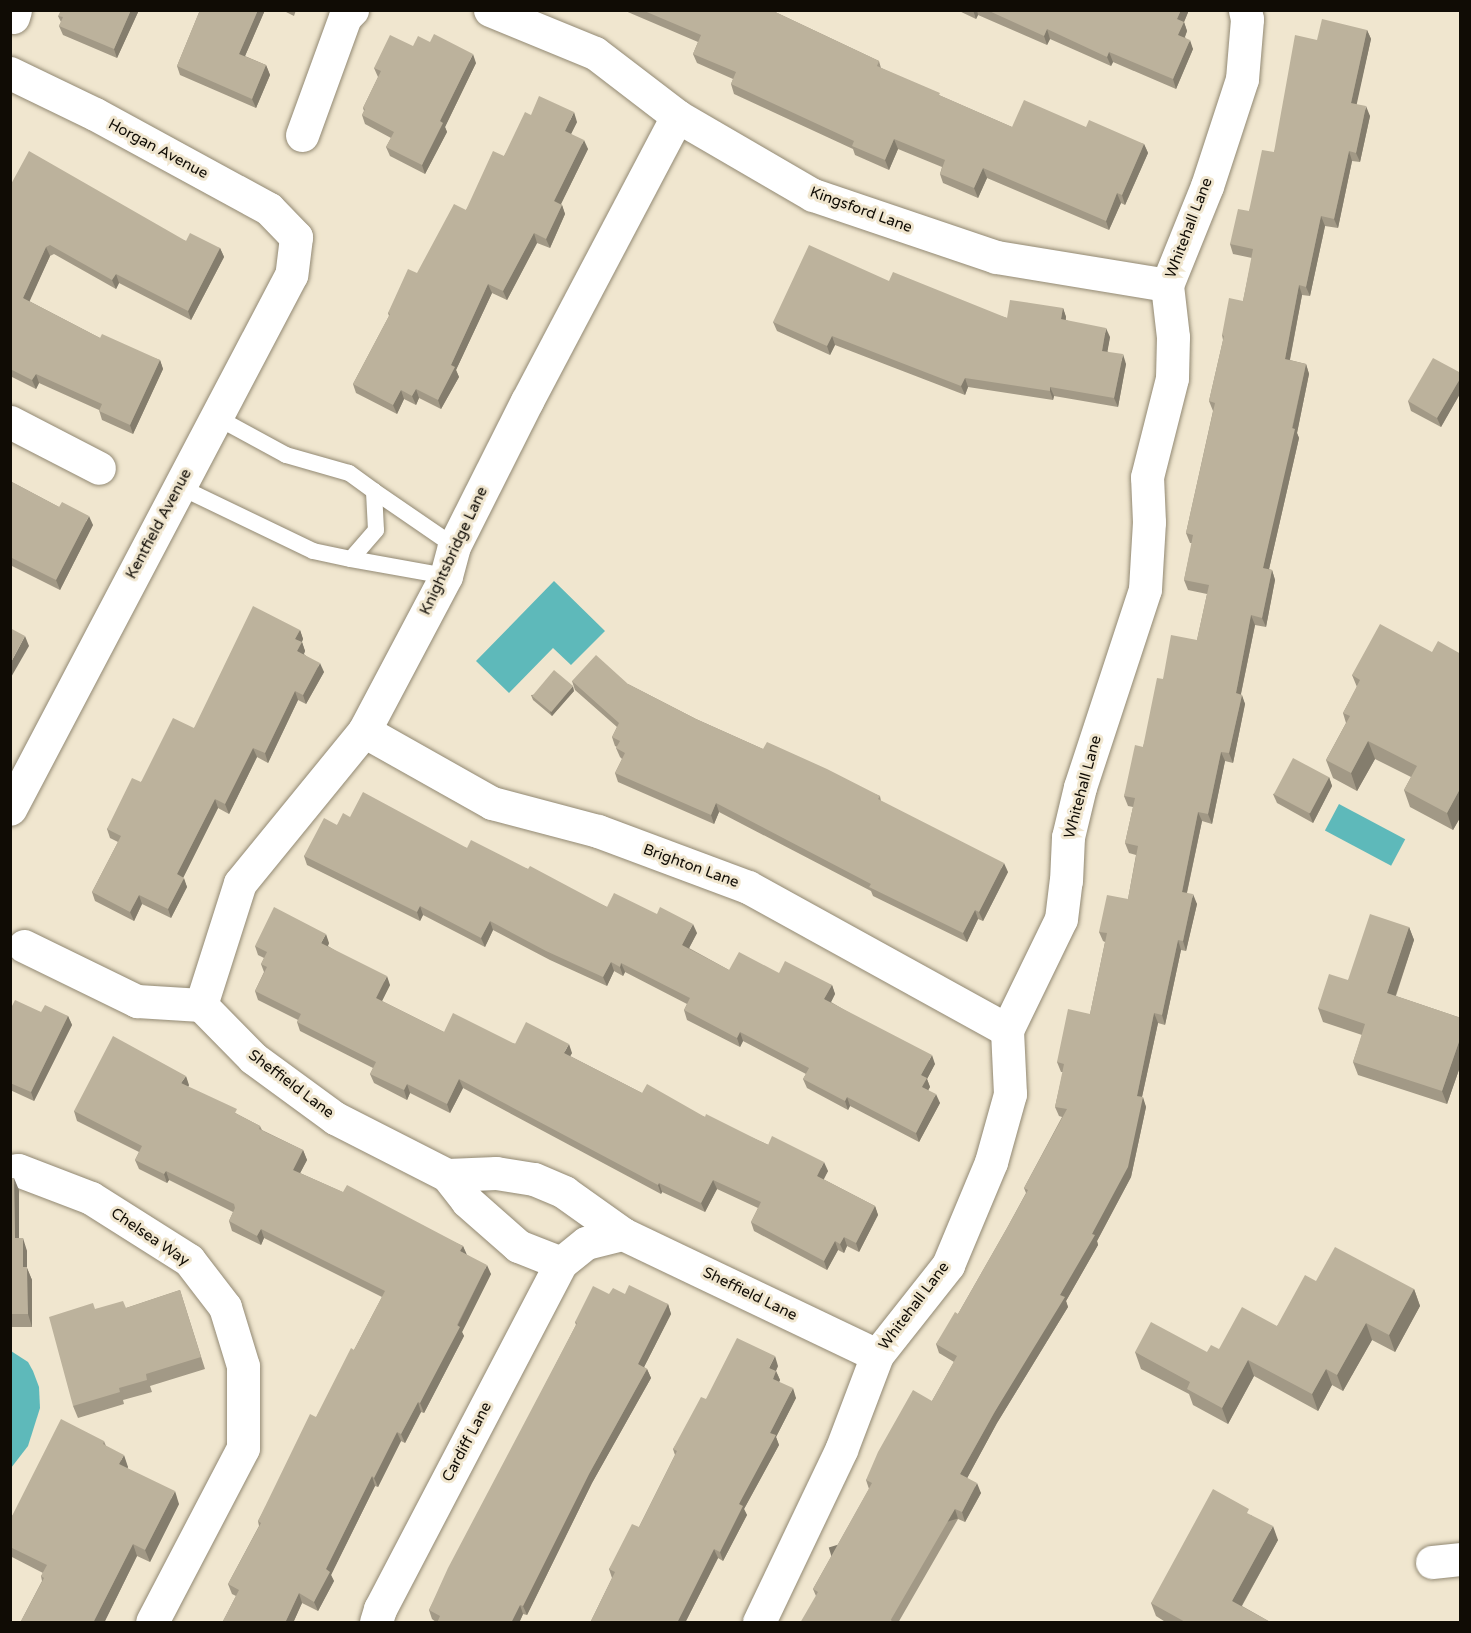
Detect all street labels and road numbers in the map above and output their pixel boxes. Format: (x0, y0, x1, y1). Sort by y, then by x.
street label: Horgan Avenue (105, 115, 211, 183)
street label: Whitehall Lane (1162, 175, 1216, 281)
street label: Kingsford Lane (807, 183, 915, 237)
street label: Kentfield Avenue (122, 466, 196, 582)
street label: Knightsbridge Lane (416, 484, 492, 618)
street label: Whitehall Lane (1061, 734, 1105, 840)
street label: Brighton Lane (641, 840, 741, 892)
street label: Sheffield Lane (245, 1046, 337, 1122)
street label: Chelsea Way (107, 1204, 193, 1270)
street label: Whitehall Lane (875, 1258, 953, 1354)
street label: Sheffield Lane (700, 1263, 800, 1325)
street label: Cardiff Lane (438, 1399, 496, 1485)

